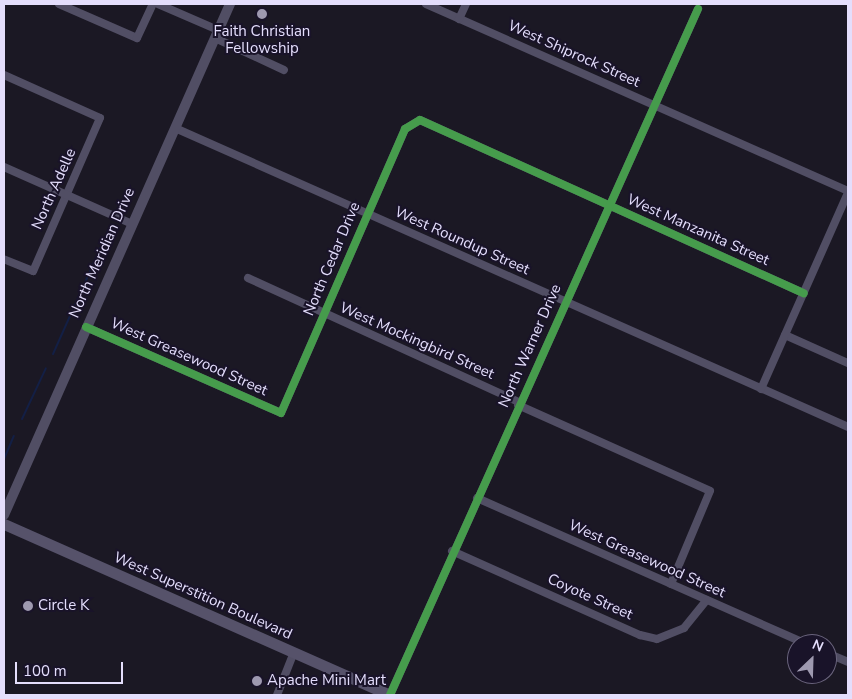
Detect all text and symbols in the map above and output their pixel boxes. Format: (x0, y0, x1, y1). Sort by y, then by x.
marker: Faith Christian Fellowship (256, 8, 268, 20)
street label: West Shiprock Street (505, 17, 643, 91)
place label: Faith Christian Fellowship (214, 22, 310, 57)
street label: North Adelle (28, 146, 80, 232)
street label: North Meridian Drive (65, 185, 139, 321)
street label: West Manzanita Street (624, 190, 772, 270)
street label: North Cedar Drive (300, 199, 364, 319)
street label: West Roundup Street (392, 203, 532, 279)
street label: North Warner Drive (495, 282, 565, 410)
street label: West Mockingbird Street (337, 299, 497, 383)
street label: West Greasewood Street (108, 314, 270, 400)
street label: West Greasewood Street (566, 516, 728, 602)
street label: West Superstition Boulevard (111, 548, 295, 644)
street label: Coyote Street (544, 570, 636, 624)
place label: Circle K (38, 597, 89, 615)
marker: Circle K (22, 600, 34, 612)
north arrow (787, 634, 837, 684)
text: N (809, 635, 827, 657)
scale bar (18, 652, 125, 684)
text: 100 m (23, 661, 67, 681)
place label: Apache Mini Mart (267, 672, 386, 690)
marker: Apache Mini Mart (251, 675, 263, 687)

